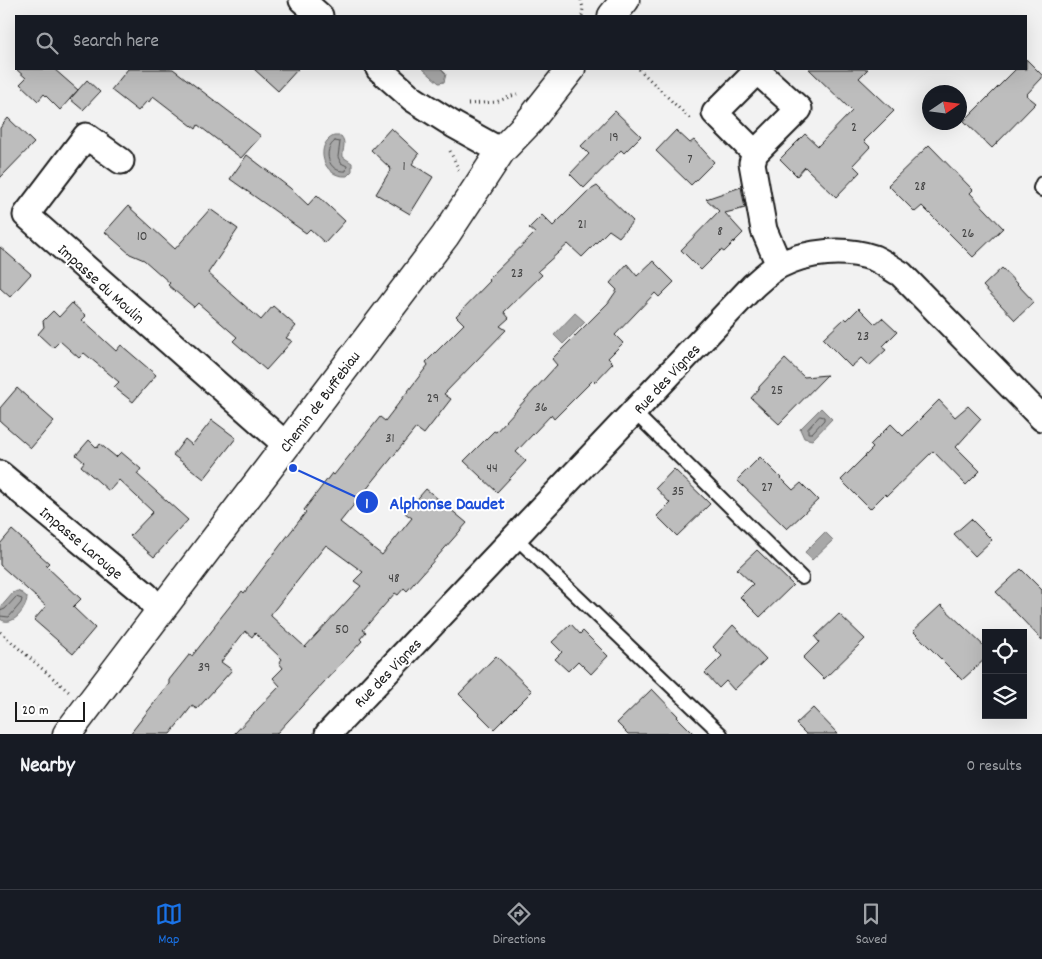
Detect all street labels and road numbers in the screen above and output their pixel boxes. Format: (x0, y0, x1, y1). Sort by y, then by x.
street label: Impasse du Moulin (52, 239, 149, 330)
street label: Rue des Vignes (629, 339, 707, 420)
street label: Chemin de Buffebiau (275, 347, 367, 458)
street label: Impasse Larouge (34, 502, 127, 586)
street label: Rue des Vignes (350, 634, 428, 714)

